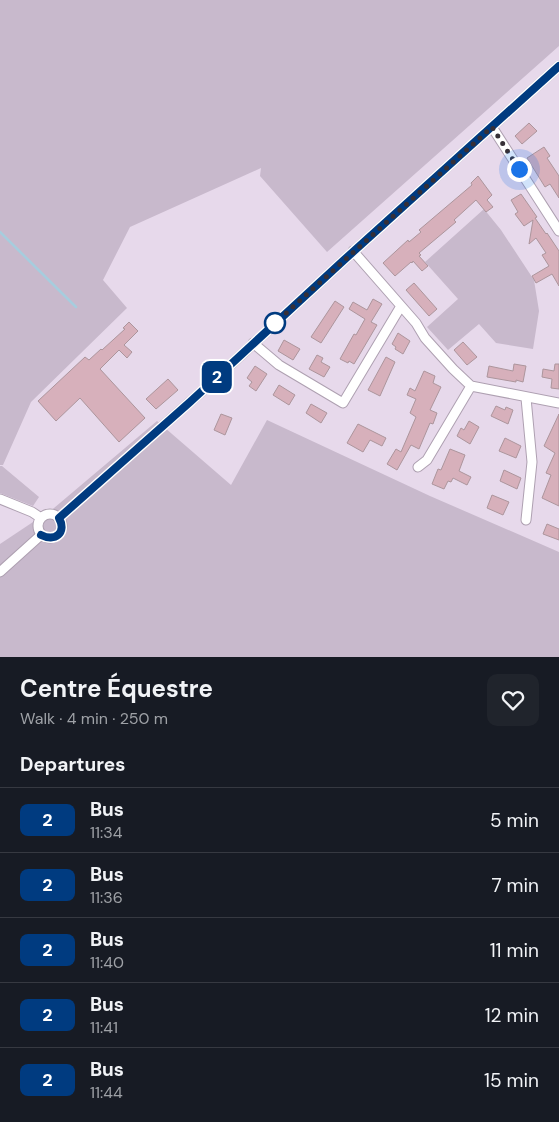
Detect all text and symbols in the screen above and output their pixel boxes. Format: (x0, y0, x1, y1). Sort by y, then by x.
your location (507, 157, 532, 182)
unlabelled marker (264, 312, 286, 334)
line badge: 2 (201, 361, 233, 393)
text: 2 (212, 365, 222, 389)
text: Centre Équestre (20, 673, 213, 704)
button: heart (487, 674, 539, 726)
text: Walk · 4 min · 250 m (20, 708, 168, 729)
text: Departures (20, 752, 125, 777)
text: Bus (90, 797, 124, 822)
text: 2 (42, 808, 53, 832)
text: 5 min (490, 808, 539, 833)
text: 11:34 (90, 822, 122, 843)
text: Bus (90, 862, 124, 887)
text: 2 (42, 873, 53, 897)
text: 7 min (491, 873, 539, 898)
text: 11:36 (90, 887, 123, 908)
text: Bus (90, 927, 124, 952)
text: 2 (42, 938, 53, 962)
text: 11 min (490, 938, 539, 963)
text: 11:40 (90, 952, 124, 973)
text: Bus (90, 992, 124, 1017)
text: 2 (42, 1003, 53, 1027)
text: 12 min (485, 1003, 539, 1028)
text: 11:41 (90, 1017, 118, 1038)
text: Bus (90, 1057, 124, 1082)
text: 2 (42, 1068, 53, 1092)
text: 15 min (484, 1068, 539, 1093)
text: 11:44 (90, 1082, 123, 1103)

